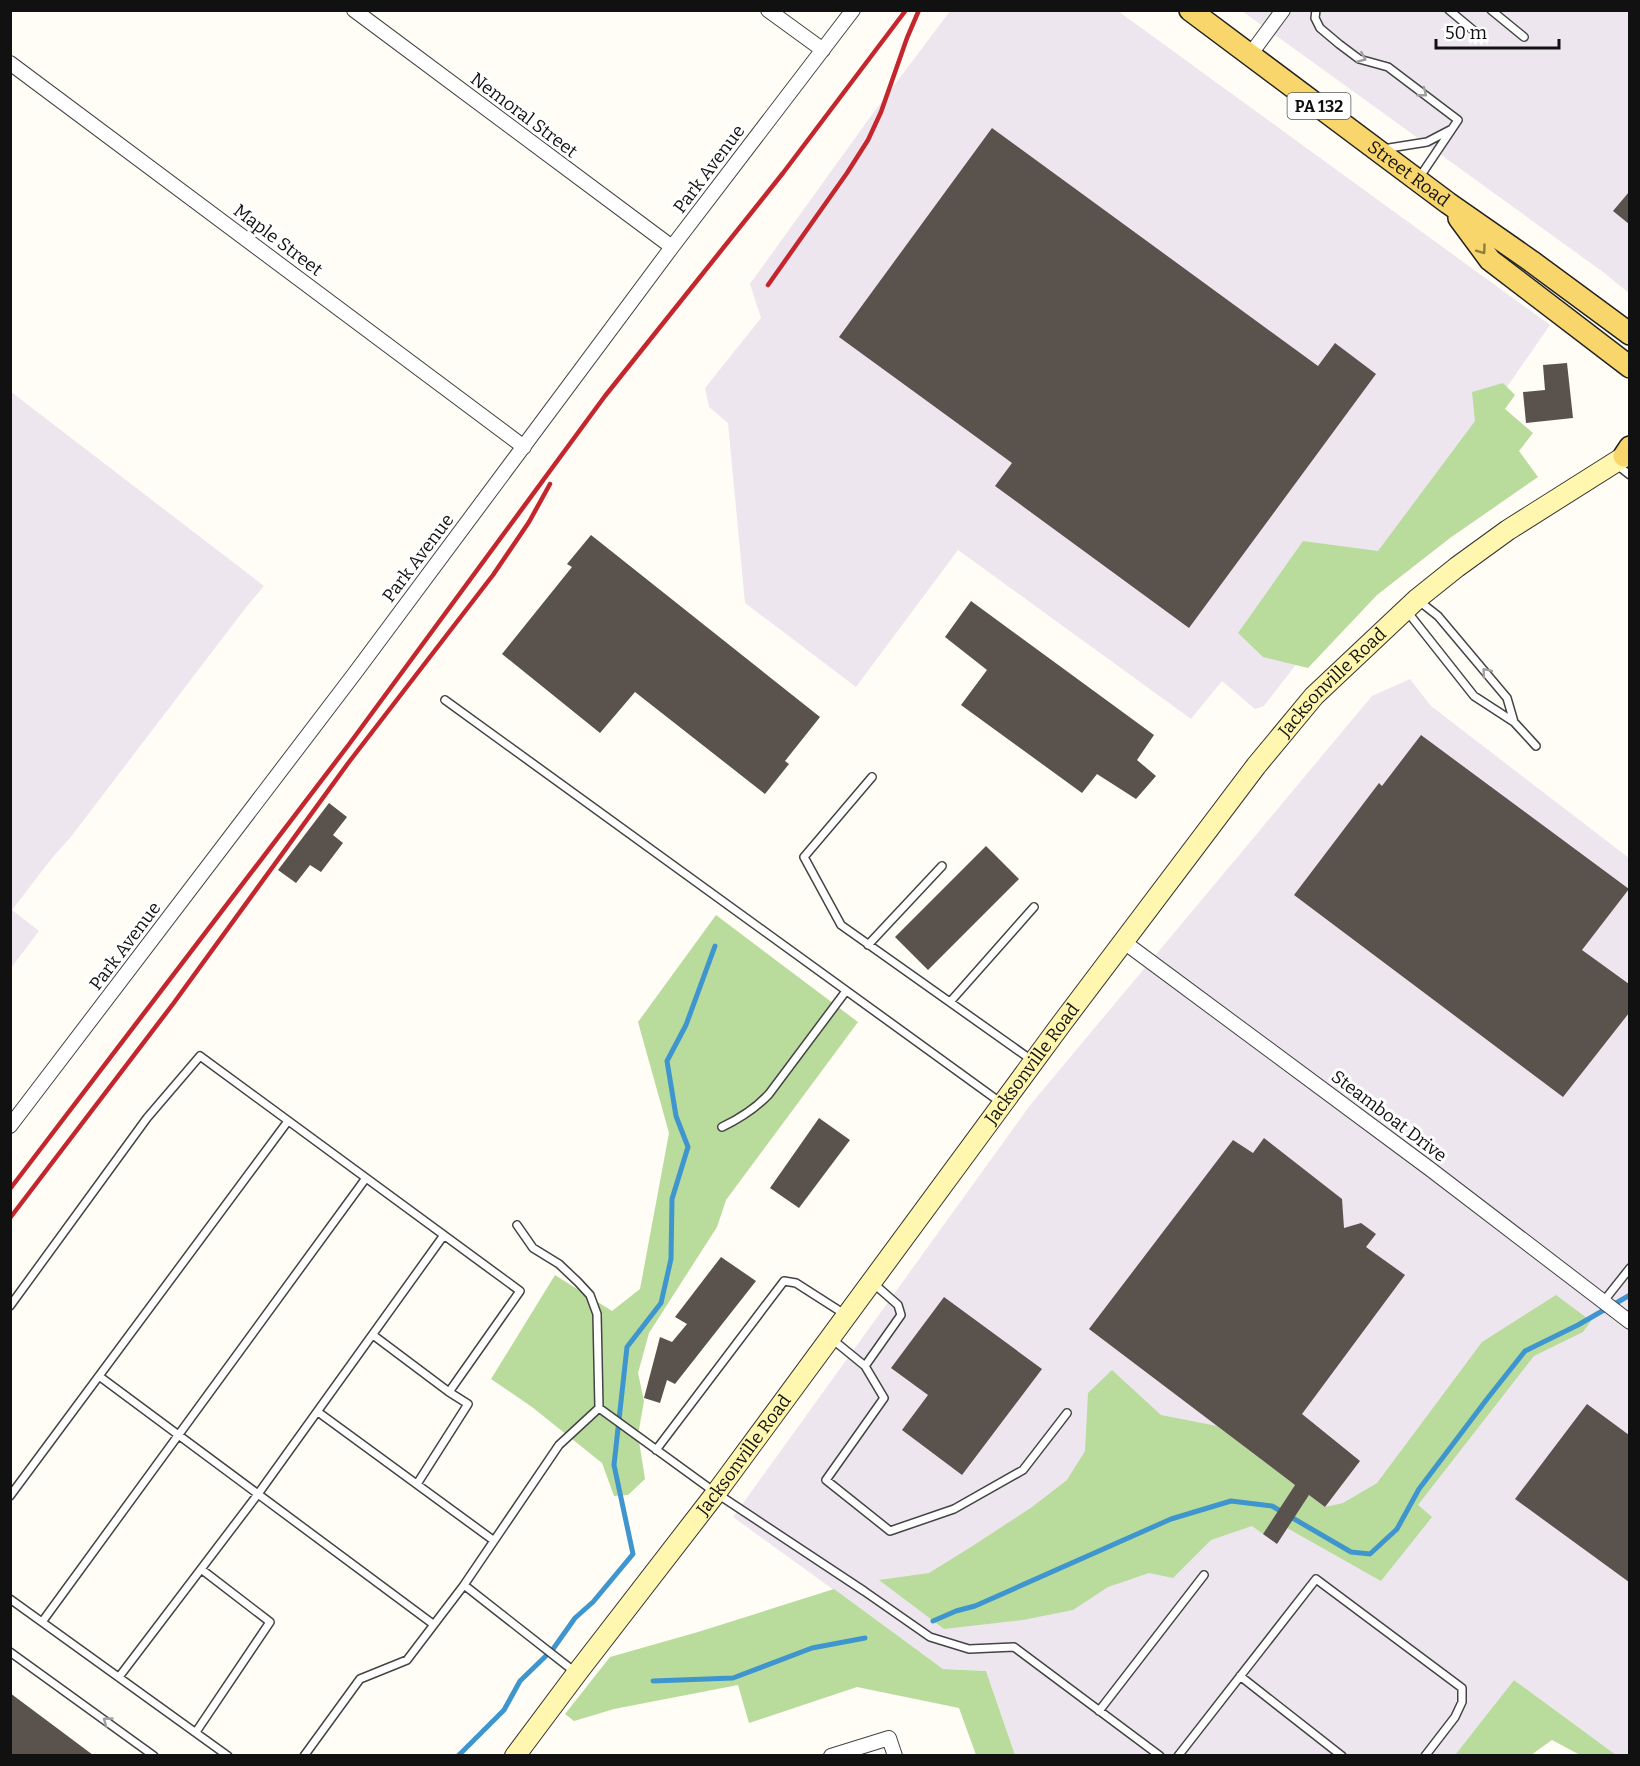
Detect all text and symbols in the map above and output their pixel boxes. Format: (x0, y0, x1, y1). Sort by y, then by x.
scale bar (1436, 12, 1559, 50)
text: 50 m (1445, 22, 1487, 44)
one-way arrow (1356, 51, 1367, 63)
street label: Nemoral Street (466, 68, 582, 163)
one-way arrow (1417, 86, 1428, 97)
road number: PA 132 (1288, 93, 1350, 119)
street label: Park Avenue (669, 121, 749, 217)
street label: Street Road (1363, 136, 1454, 212)
street label: Maple Street (229, 199, 327, 281)
one-way arrow (1475, 243, 1486, 254)
street label: Park Avenue (378, 510, 458, 606)
street label: Jacksonville Road (1273, 623, 1391, 742)
one-way arrow (1482, 668, 1493, 679)
street label: Park Avenue (85, 898, 165, 994)
street label: Jacksonville Road (980, 999, 1084, 1129)
street label: Steamboat Drive (1327, 1065, 1451, 1167)
street label: Jacksonville Road (691, 1390, 796, 1521)
one-way arrow (102, 1717, 113, 1728)

